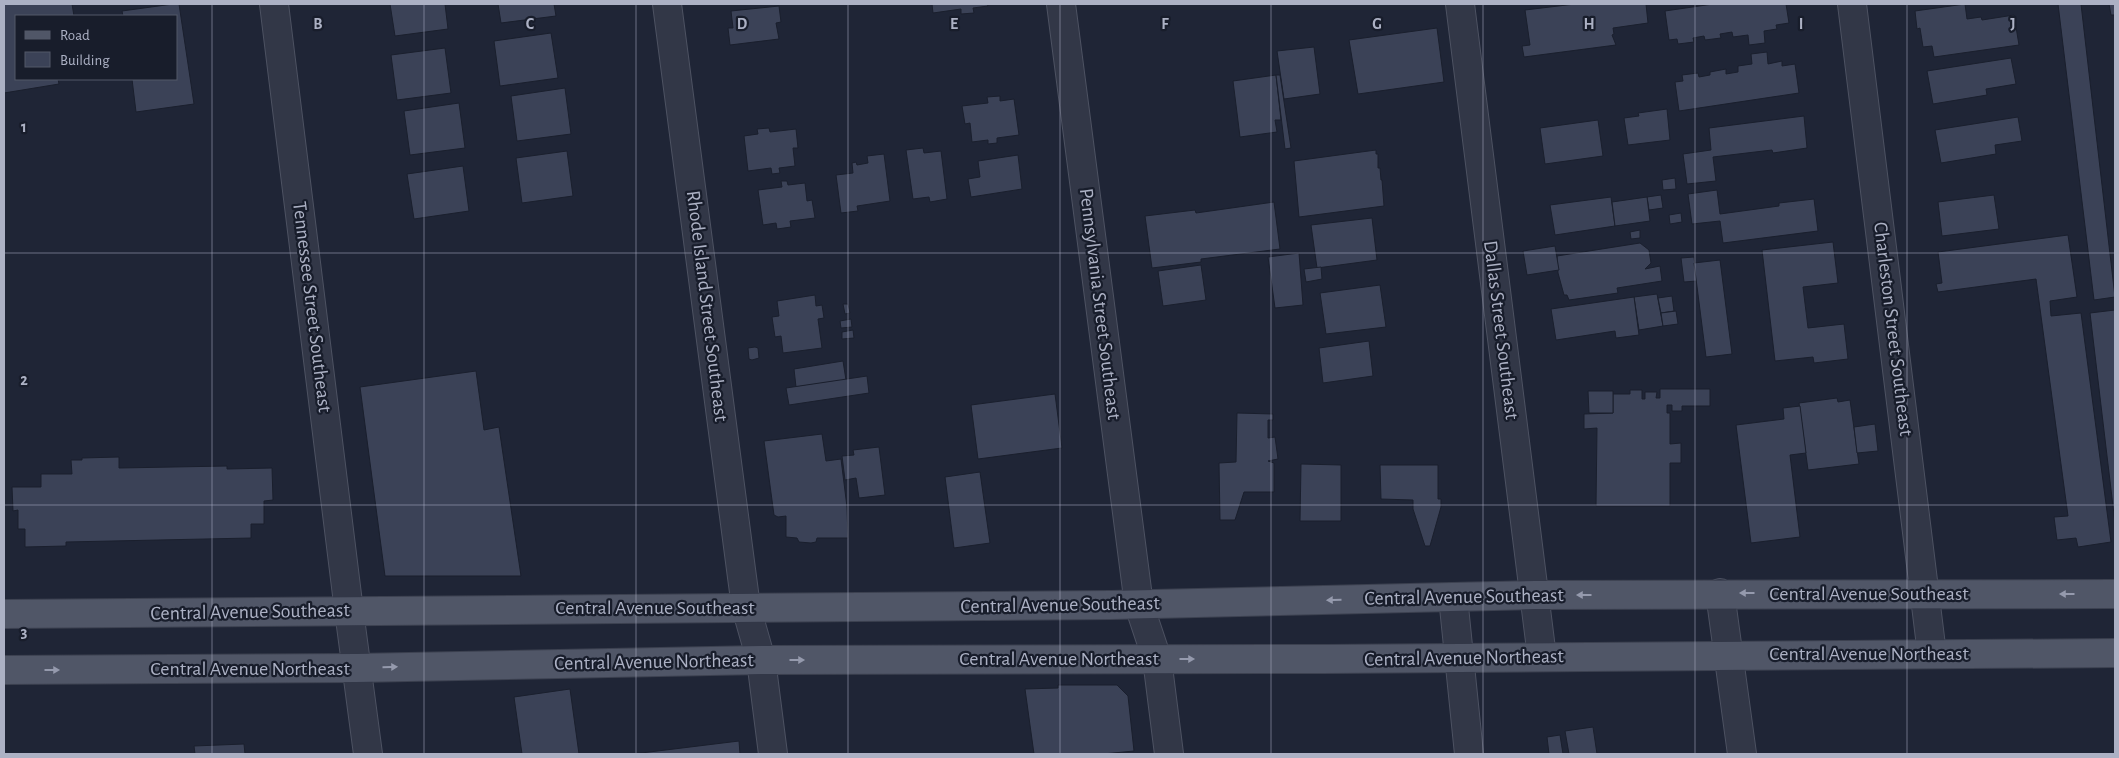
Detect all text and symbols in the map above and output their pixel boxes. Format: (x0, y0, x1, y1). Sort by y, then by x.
legend (15, 15, 178, 80)
text: B (313, 16, 323, 32)
text: C (526, 16, 535, 32)
text: D (737, 16, 748, 32)
text: E (950, 16, 958, 32)
text: F (1161, 16, 1169, 32)
text: G (1372, 16, 1382, 32)
text: H (1583, 16, 1595, 32)
text: I (1799, 16, 1803, 32)
text: J (2010, 16, 2016, 32)
text: Road (60, 28, 90, 43)
text: Building (60, 53, 110, 68)
text: 1 (21, 119, 27, 135)
street label: Pennsylvania Street Southeast (1076, 187, 1124, 422)
street label: Rhode Island Street Southeast (683, 189, 731, 423)
street label: Tennessee Street Southeast (289, 200, 335, 414)
street label: Charleston Street Southeast (1870, 221, 1916, 438)
street label: Dallas Street Southeast (1480, 239, 1522, 421)
text: 2 (20, 372, 28, 388)
street label: Central Avenue Southeast (1769, 584, 1969, 604)
street label: Central Avenue Southeast (1364, 585, 1564, 609)
one-way arrow (1738, 589, 1754, 597)
one-way arrow (2058, 590, 2074, 598)
one-way arrow (1576, 591, 1592, 599)
street label: Central Avenue Southeast (960, 593, 1160, 617)
one-way arrow (1326, 596, 1342, 604)
street label: Central Avenue Southeast (555, 598, 755, 618)
street label: Central Avenue Southeast (150, 600, 350, 624)
text: 3 (21, 624, 28, 640)
street label: Central Avenue Northeast (1769, 644, 1969, 664)
street label: Central Avenue Northeast (1364, 646, 1565, 670)
street label: Central Avenue Northeast (959, 649, 1159, 669)
street label: Central Avenue Northeast (554, 650, 755, 674)
one-way arrow (1180, 655, 1196, 663)
one-way arrow (790, 656, 806, 664)
street label: Central Avenue Northeast (150, 659, 350, 679)
one-way arrow (382, 663, 398, 671)
one-way arrow (45, 666, 61, 674)

